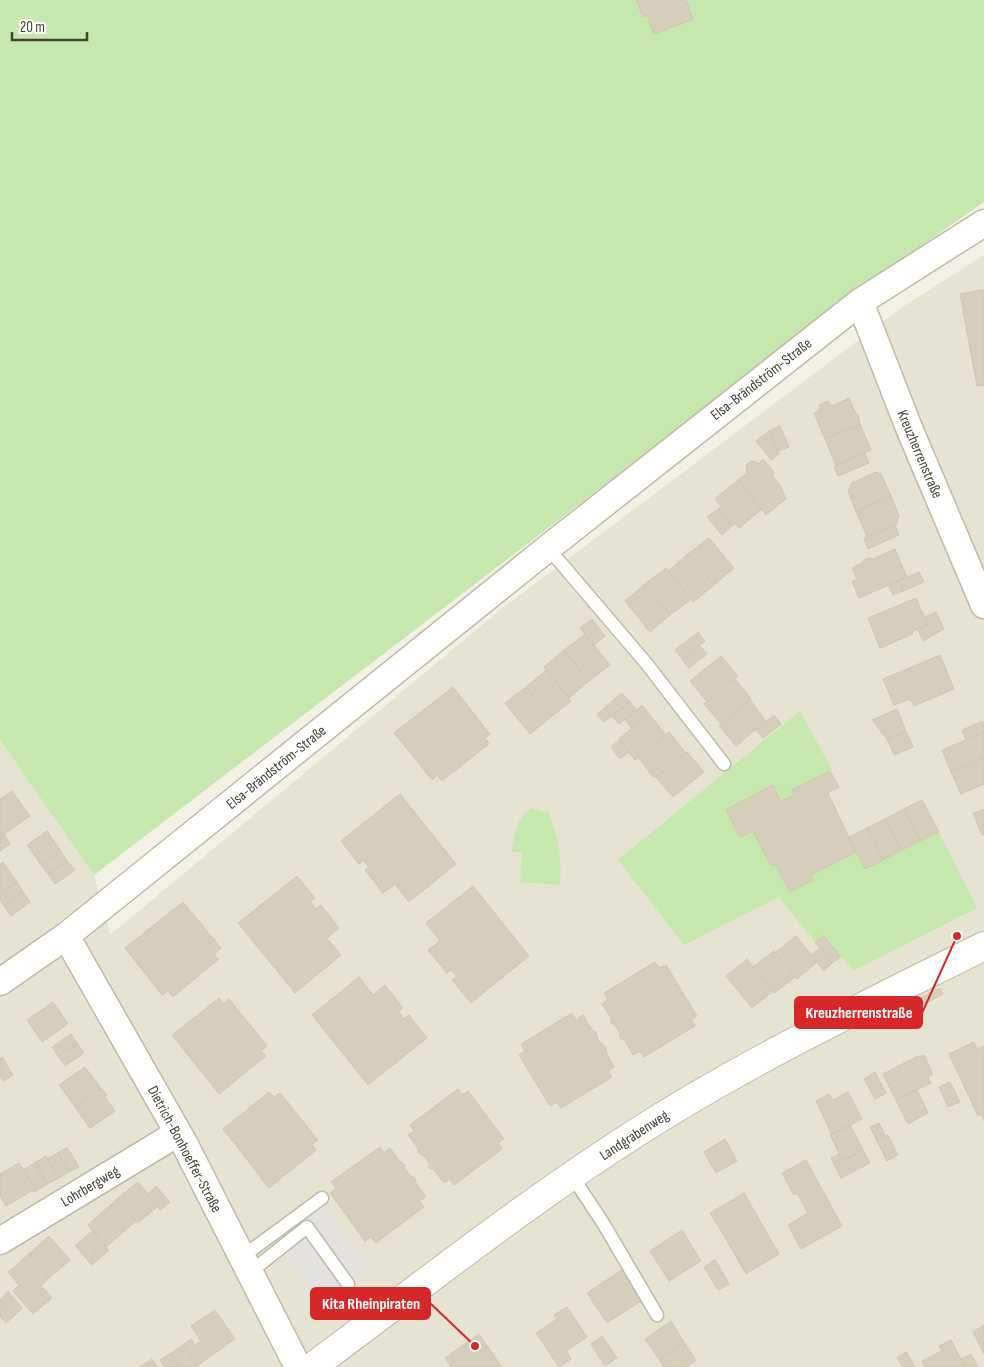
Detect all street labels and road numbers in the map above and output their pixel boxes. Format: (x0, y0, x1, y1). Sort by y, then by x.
street label: Elsa-Brändström-Straße (707, 334, 816, 425)
street label: Kreuzherrenstraße (892, 407, 947, 501)
street label: Elsa-Brändström-Straße (222, 721, 330, 814)
street label: Dietrich-Bonhoeffer-Straße (143, 1083, 226, 1216)
street label: Landgrabenweg (596, 1106, 673, 1165)
street label: Lohrbergweg (58, 1162, 123, 1211)

